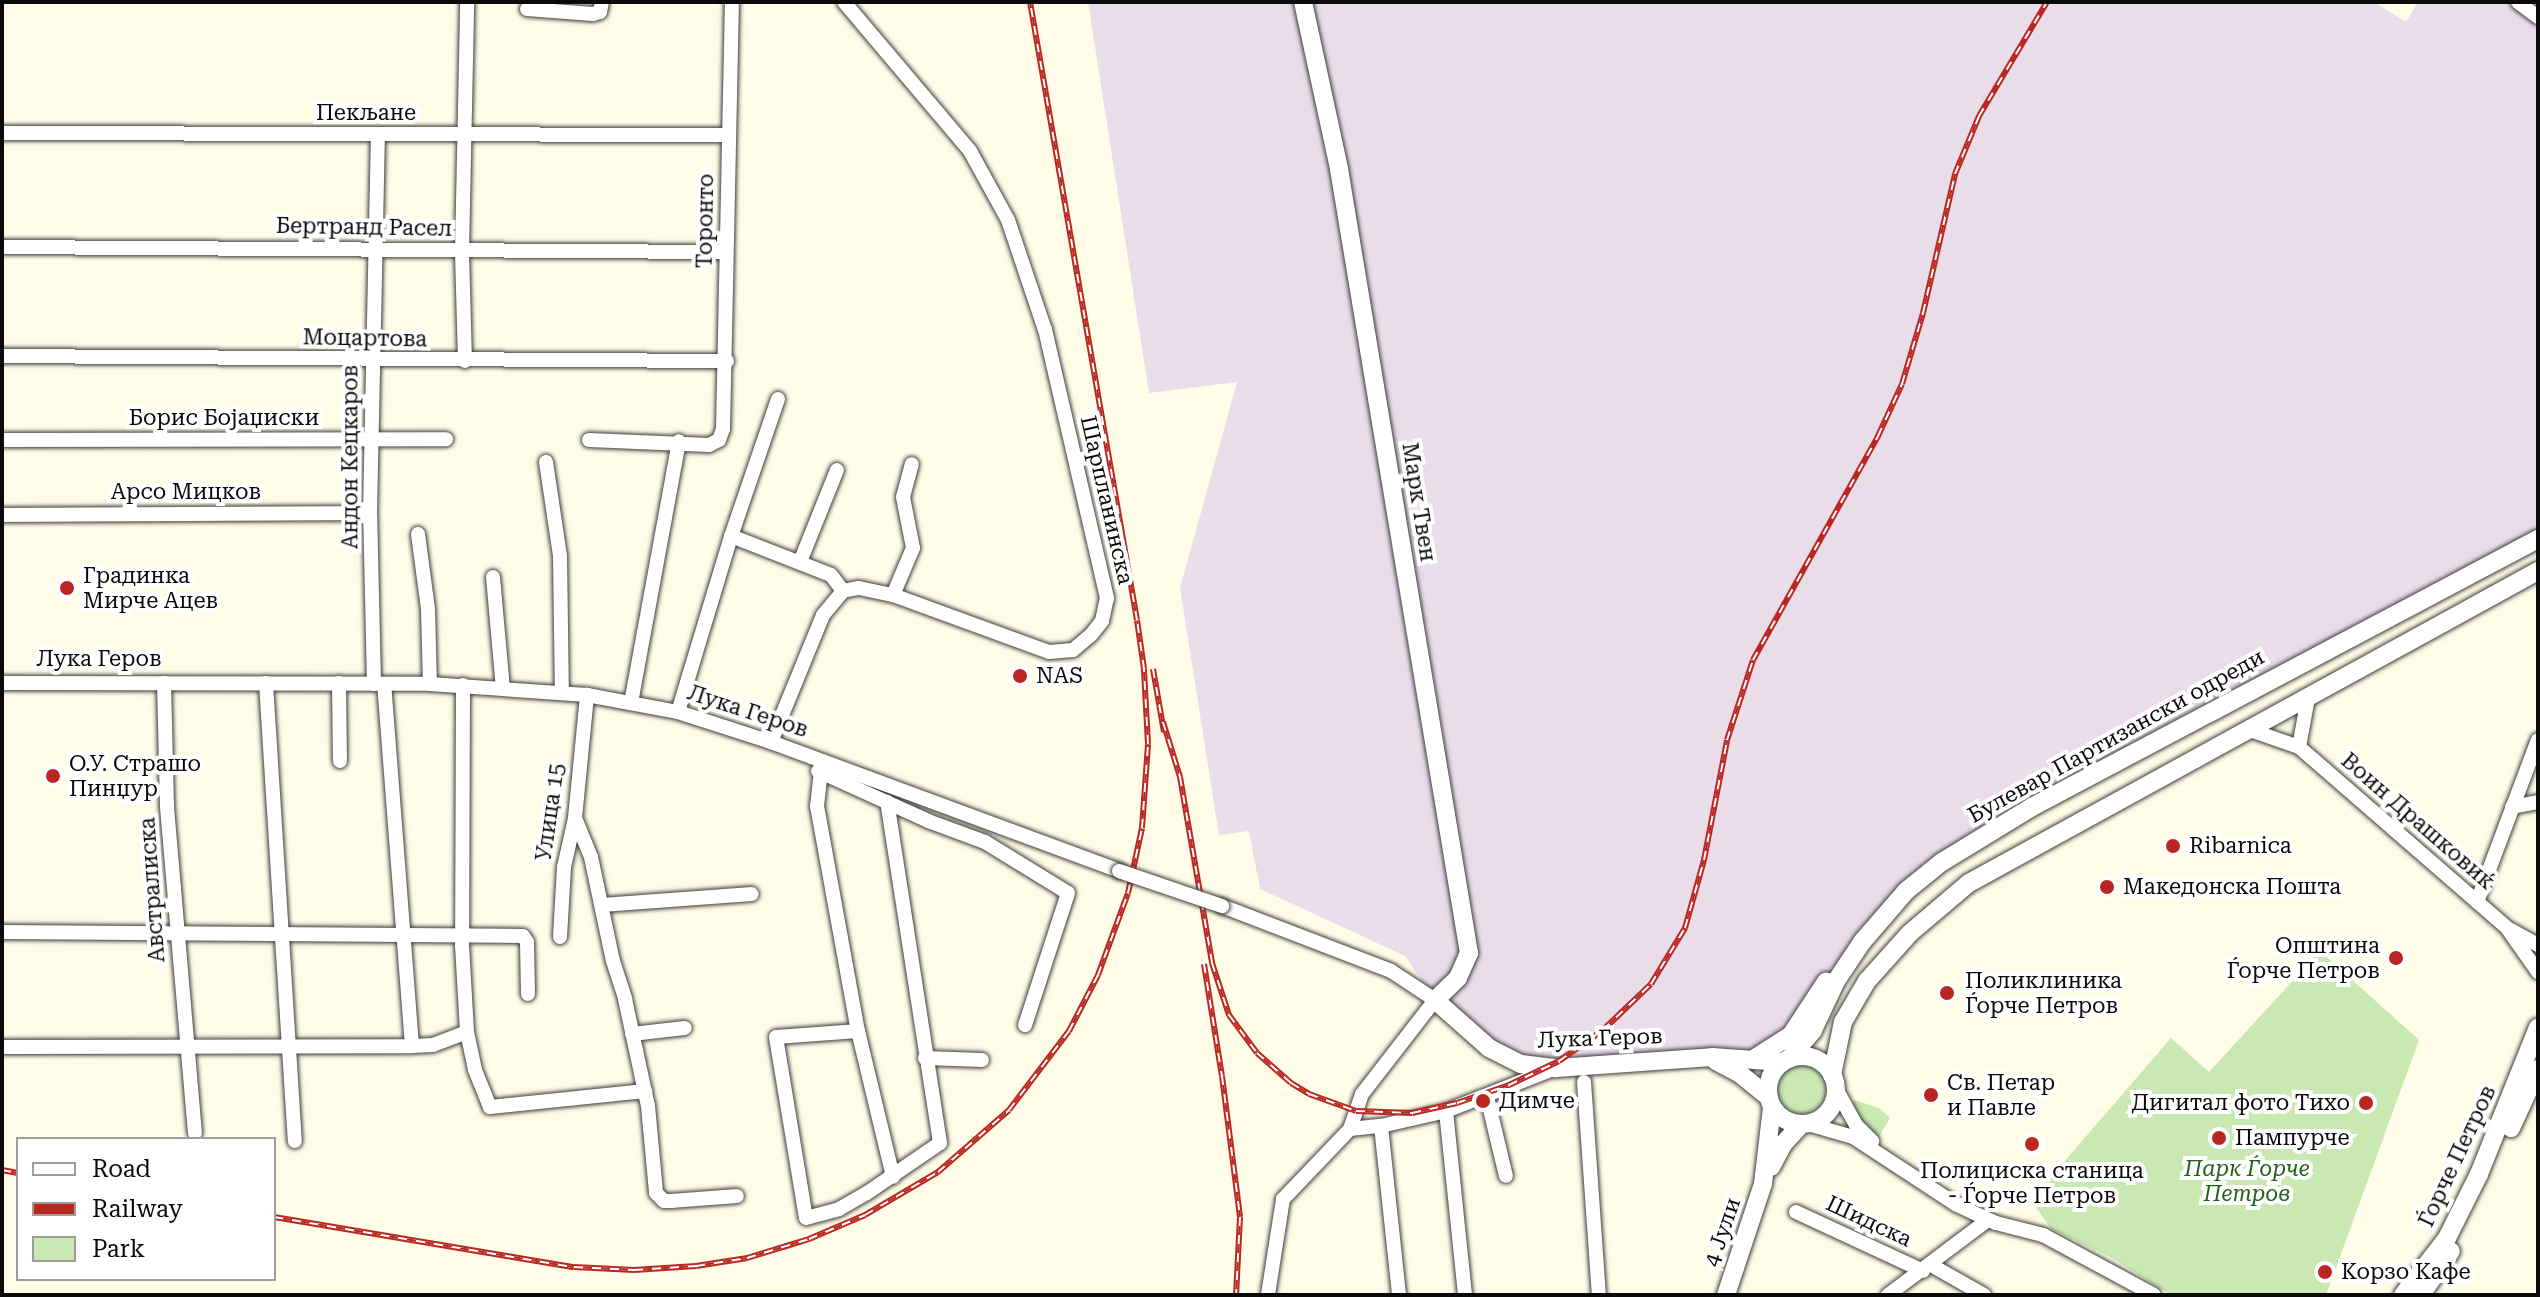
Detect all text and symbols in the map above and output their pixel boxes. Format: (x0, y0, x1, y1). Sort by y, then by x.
street label: Пекљане (316, 100, 416, 126)
street label: Торонто (691, 173, 719, 269)
street label: Бертранд Расел (276, 212, 452, 242)
street label: Моцартова (303, 324, 427, 352)
street label: Андон Кецкаров (337, 365, 363, 549)
street label: Борис Бојаџиски (129, 405, 319, 431)
street label: Шарпланинска (1075, 413, 1139, 587)
street label: Марк Твен (1397, 441, 1441, 563)
street label: Арсо Мицков (111, 479, 261, 505)
place label: Градинка Мирче Ацев (83, 562, 218, 614)
marker: Градинка Мирче Ацев (58, 579, 76, 597)
street label: Булевар Партизански одреди (1963, 643, 2269, 829)
street label: Лука Геров (36, 646, 162, 672)
place label: NAS (1036, 663, 1083, 689)
marker: NAS (1011, 667, 1029, 685)
street label: Лука Геров (684, 679, 812, 743)
street label: Воин Драшковиќ (2336, 747, 2500, 895)
place label: О.У. Страшо Пинџур (69, 750, 201, 802)
street label: Улица 15 (530, 761, 570, 863)
marker: О.У. Страшо Пинџур (44, 767, 62, 785)
street label: Австралиска (134, 817, 170, 963)
place label: Ribarnica (2189, 833, 2292, 859)
marker: Ribarnica (2164, 837, 2182, 855)
place label: Македонска Пошта (2123, 874, 2341, 900)
marker: Македонска Пошта (2098, 878, 2116, 896)
place label: Општина Ѓорче Петров (2227, 932, 2380, 984)
marker: Општина Ѓорче Петров (2387, 949, 2405, 967)
place label: Поликлиника Ѓорче Петров (1965, 967, 2122, 1018)
marker: Поликлиника Ѓорче Петров (1936, 982, 1958, 1004)
street label: Лука Геров (1537, 1023, 1663, 1053)
place label: Св. Петар и Павле (1947, 1069, 2055, 1120)
street label: Ѓорче Петров (2413, 1081, 2501, 1231)
marker: Св. Петар и Павле (1922, 1086, 1940, 1104)
place label: Димче (1499, 1088, 1575, 1114)
place label: Дигитал фото Тихо (2131, 1090, 2350, 1116)
marker: Димче (1474, 1092, 1492, 1110)
marker: Дигитал фото Тихо (2357, 1094, 2375, 1112)
place label: Пампурче (2235, 1125, 2350, 1151)
marker: Пампурче (2210, 1129, 2228, 1147)
marker: Полициска станица - Ѓорче Петров (2023, 1135, 2041, 1153)
legend (16, 1137, 276, 1281)
text: Road (92, 1155, 151, 1183)
park label: Парк Ѓорче Петров (2184, 1155, 2310, 1206)
place label: Полициска станица - Ѓорче Петров (1920, 1157, 2144, 1208)
street label: Шидска (1822, 1190, 1916, 1252)
street label: 4 Јули (1698, 1194, 1746, 1270)
text: Railway (92, 1195, 183, 1223)
text: Park (92, 1235, 145, 1263)
place label: Корзо Кафе (2341, 1259, 2471, 1285)
marker: Корзо Кафе (2316, 1263, 2334, 1281)

